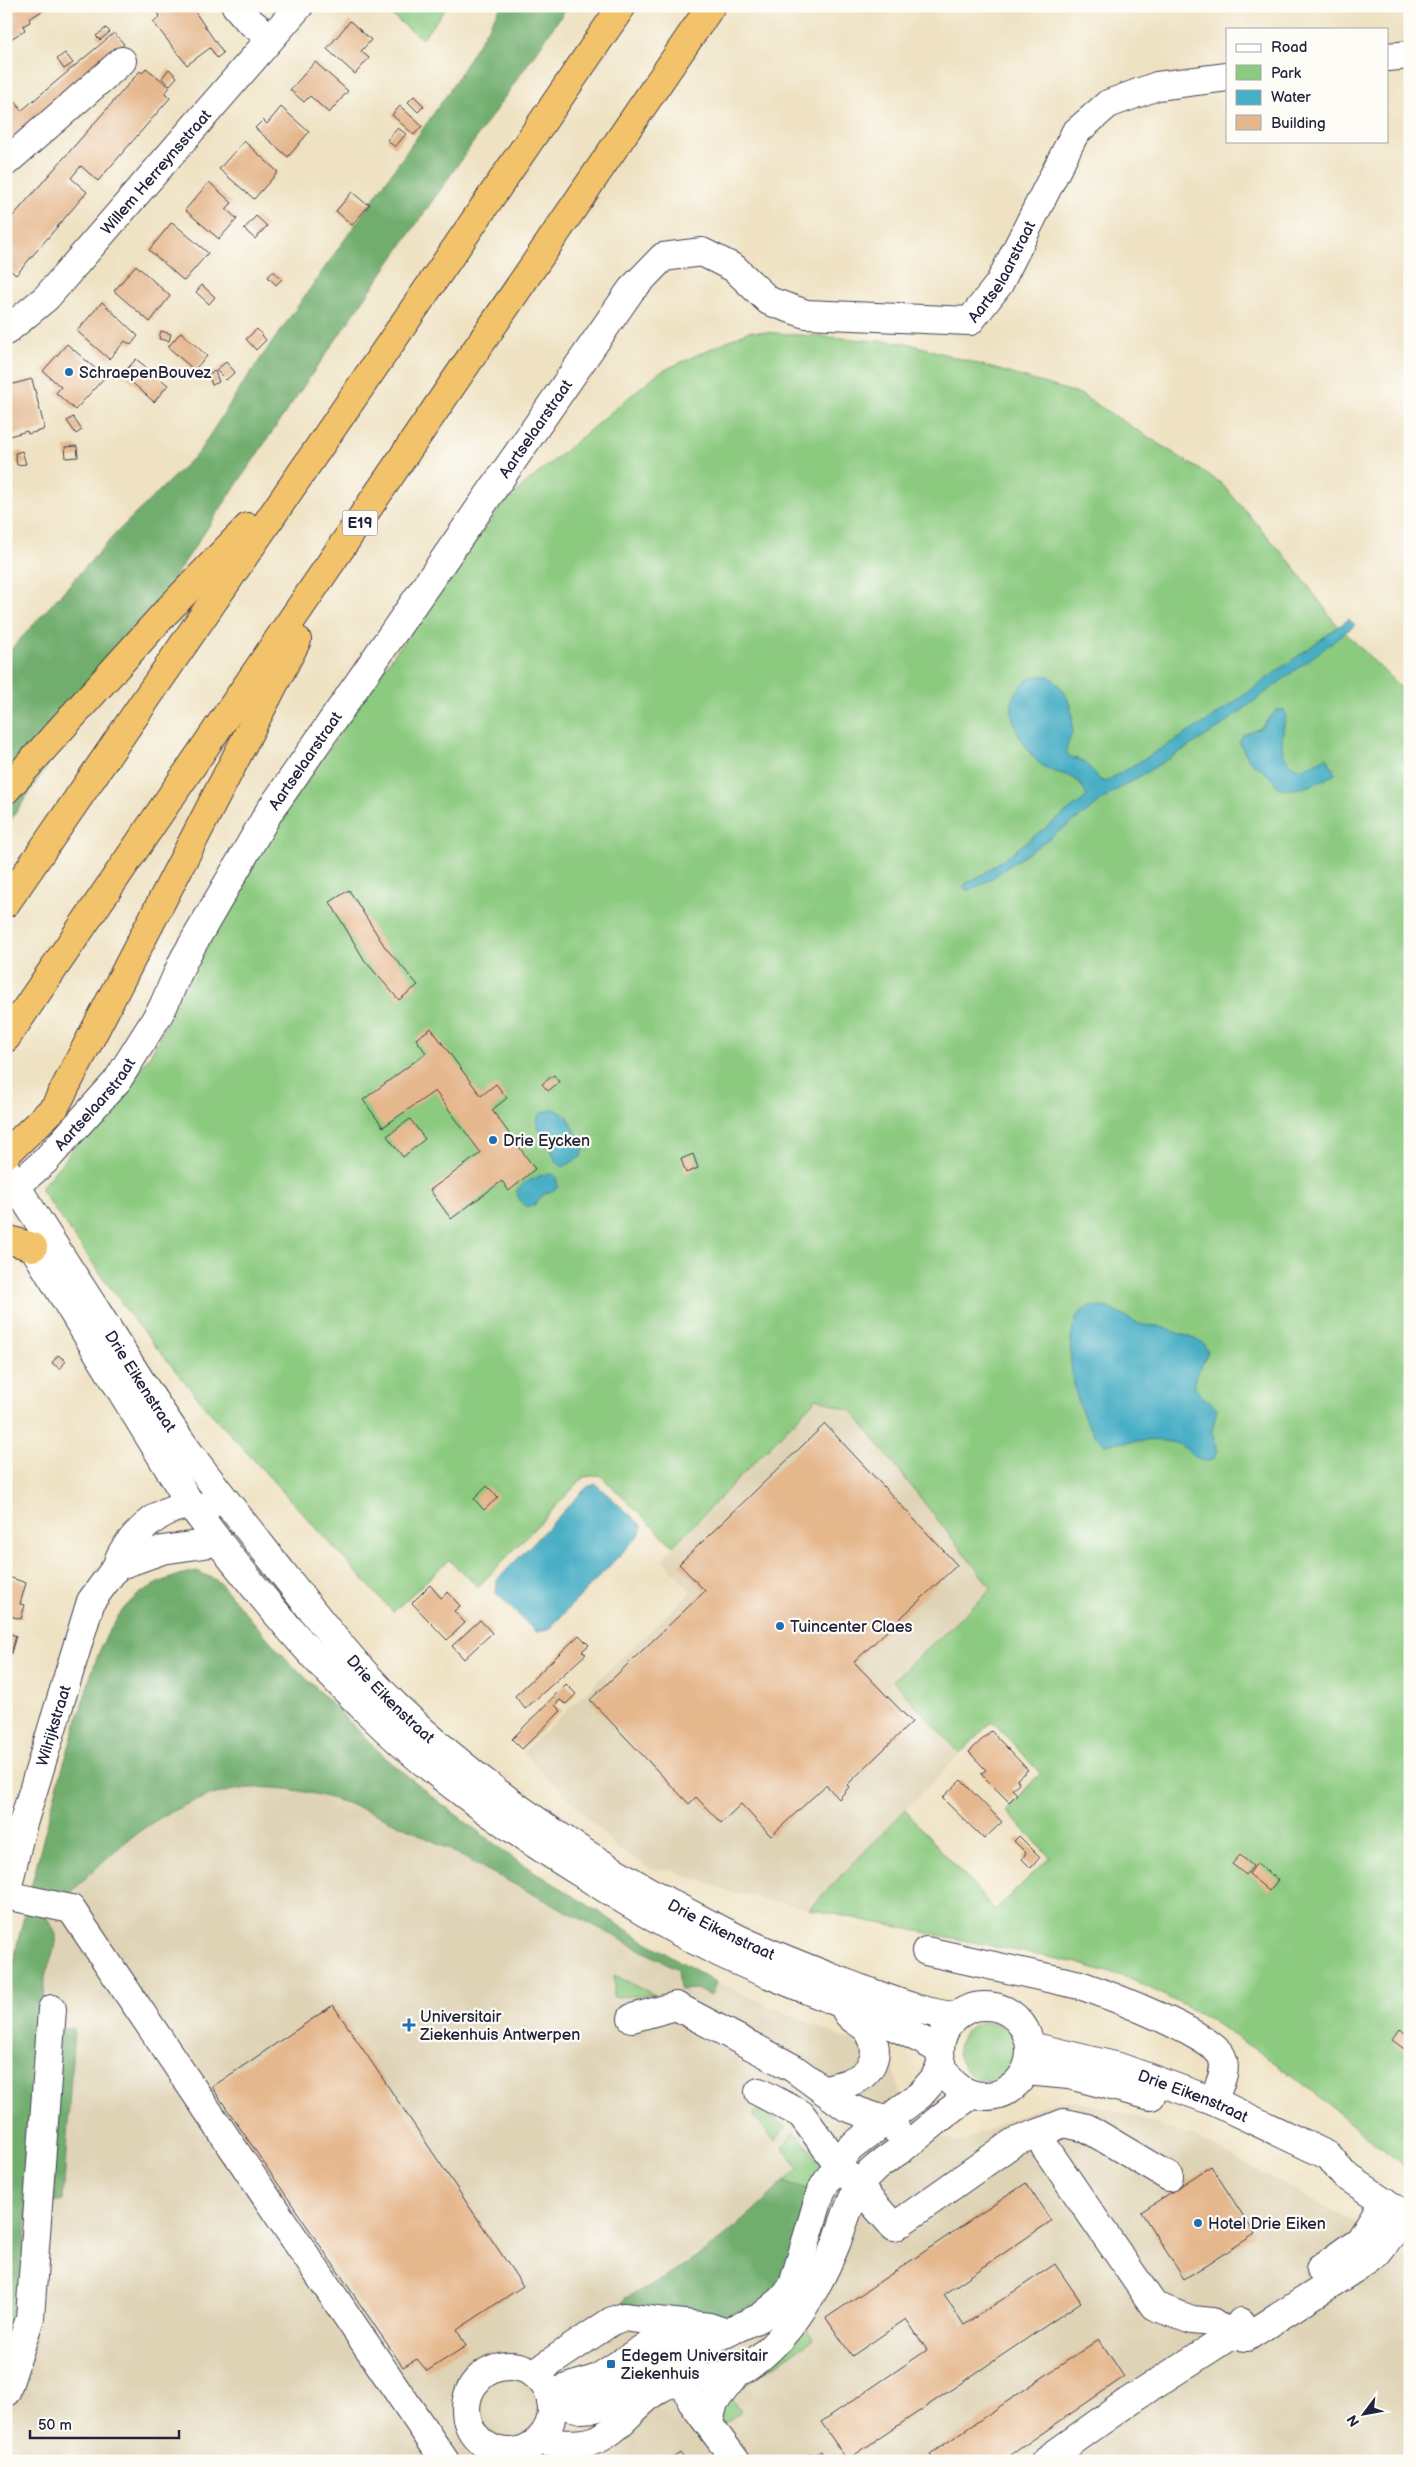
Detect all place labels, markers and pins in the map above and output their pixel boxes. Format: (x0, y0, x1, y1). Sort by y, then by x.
place label: SchraepenBouvez (79, 364, 212, 383)
marker: SchraepenBouvez (63, 366, 75, 378)
place label: Drie Eycken (503, 1132, 590, 1151)
marker: Drie Eycken (487, 1134, 499, 1146)
place label: Tuincenter Claes (790, 1618, 913, 1637)
marker: Tuincenter Claes (774, 1620, 786, 1632)
place label: Universitair Ziekenhuis Antwerpen (419, 2008, 580, 2045)
marker: Universitair Ziekenhuis Antwerpen (402, 2018, 416, 2032)
place label: Hotel Drie Eiken (1208, 2215, 1326, 2234)
marker: Hotel Drie Eiken (1192, 2217, 1204, 2229)
place label: Edegem Universitair Ziekenhuis (620, 2347, 768, 2384)
marker: Edegem Universitair Ziekenhuis (605, 2358, 617, 2370)

